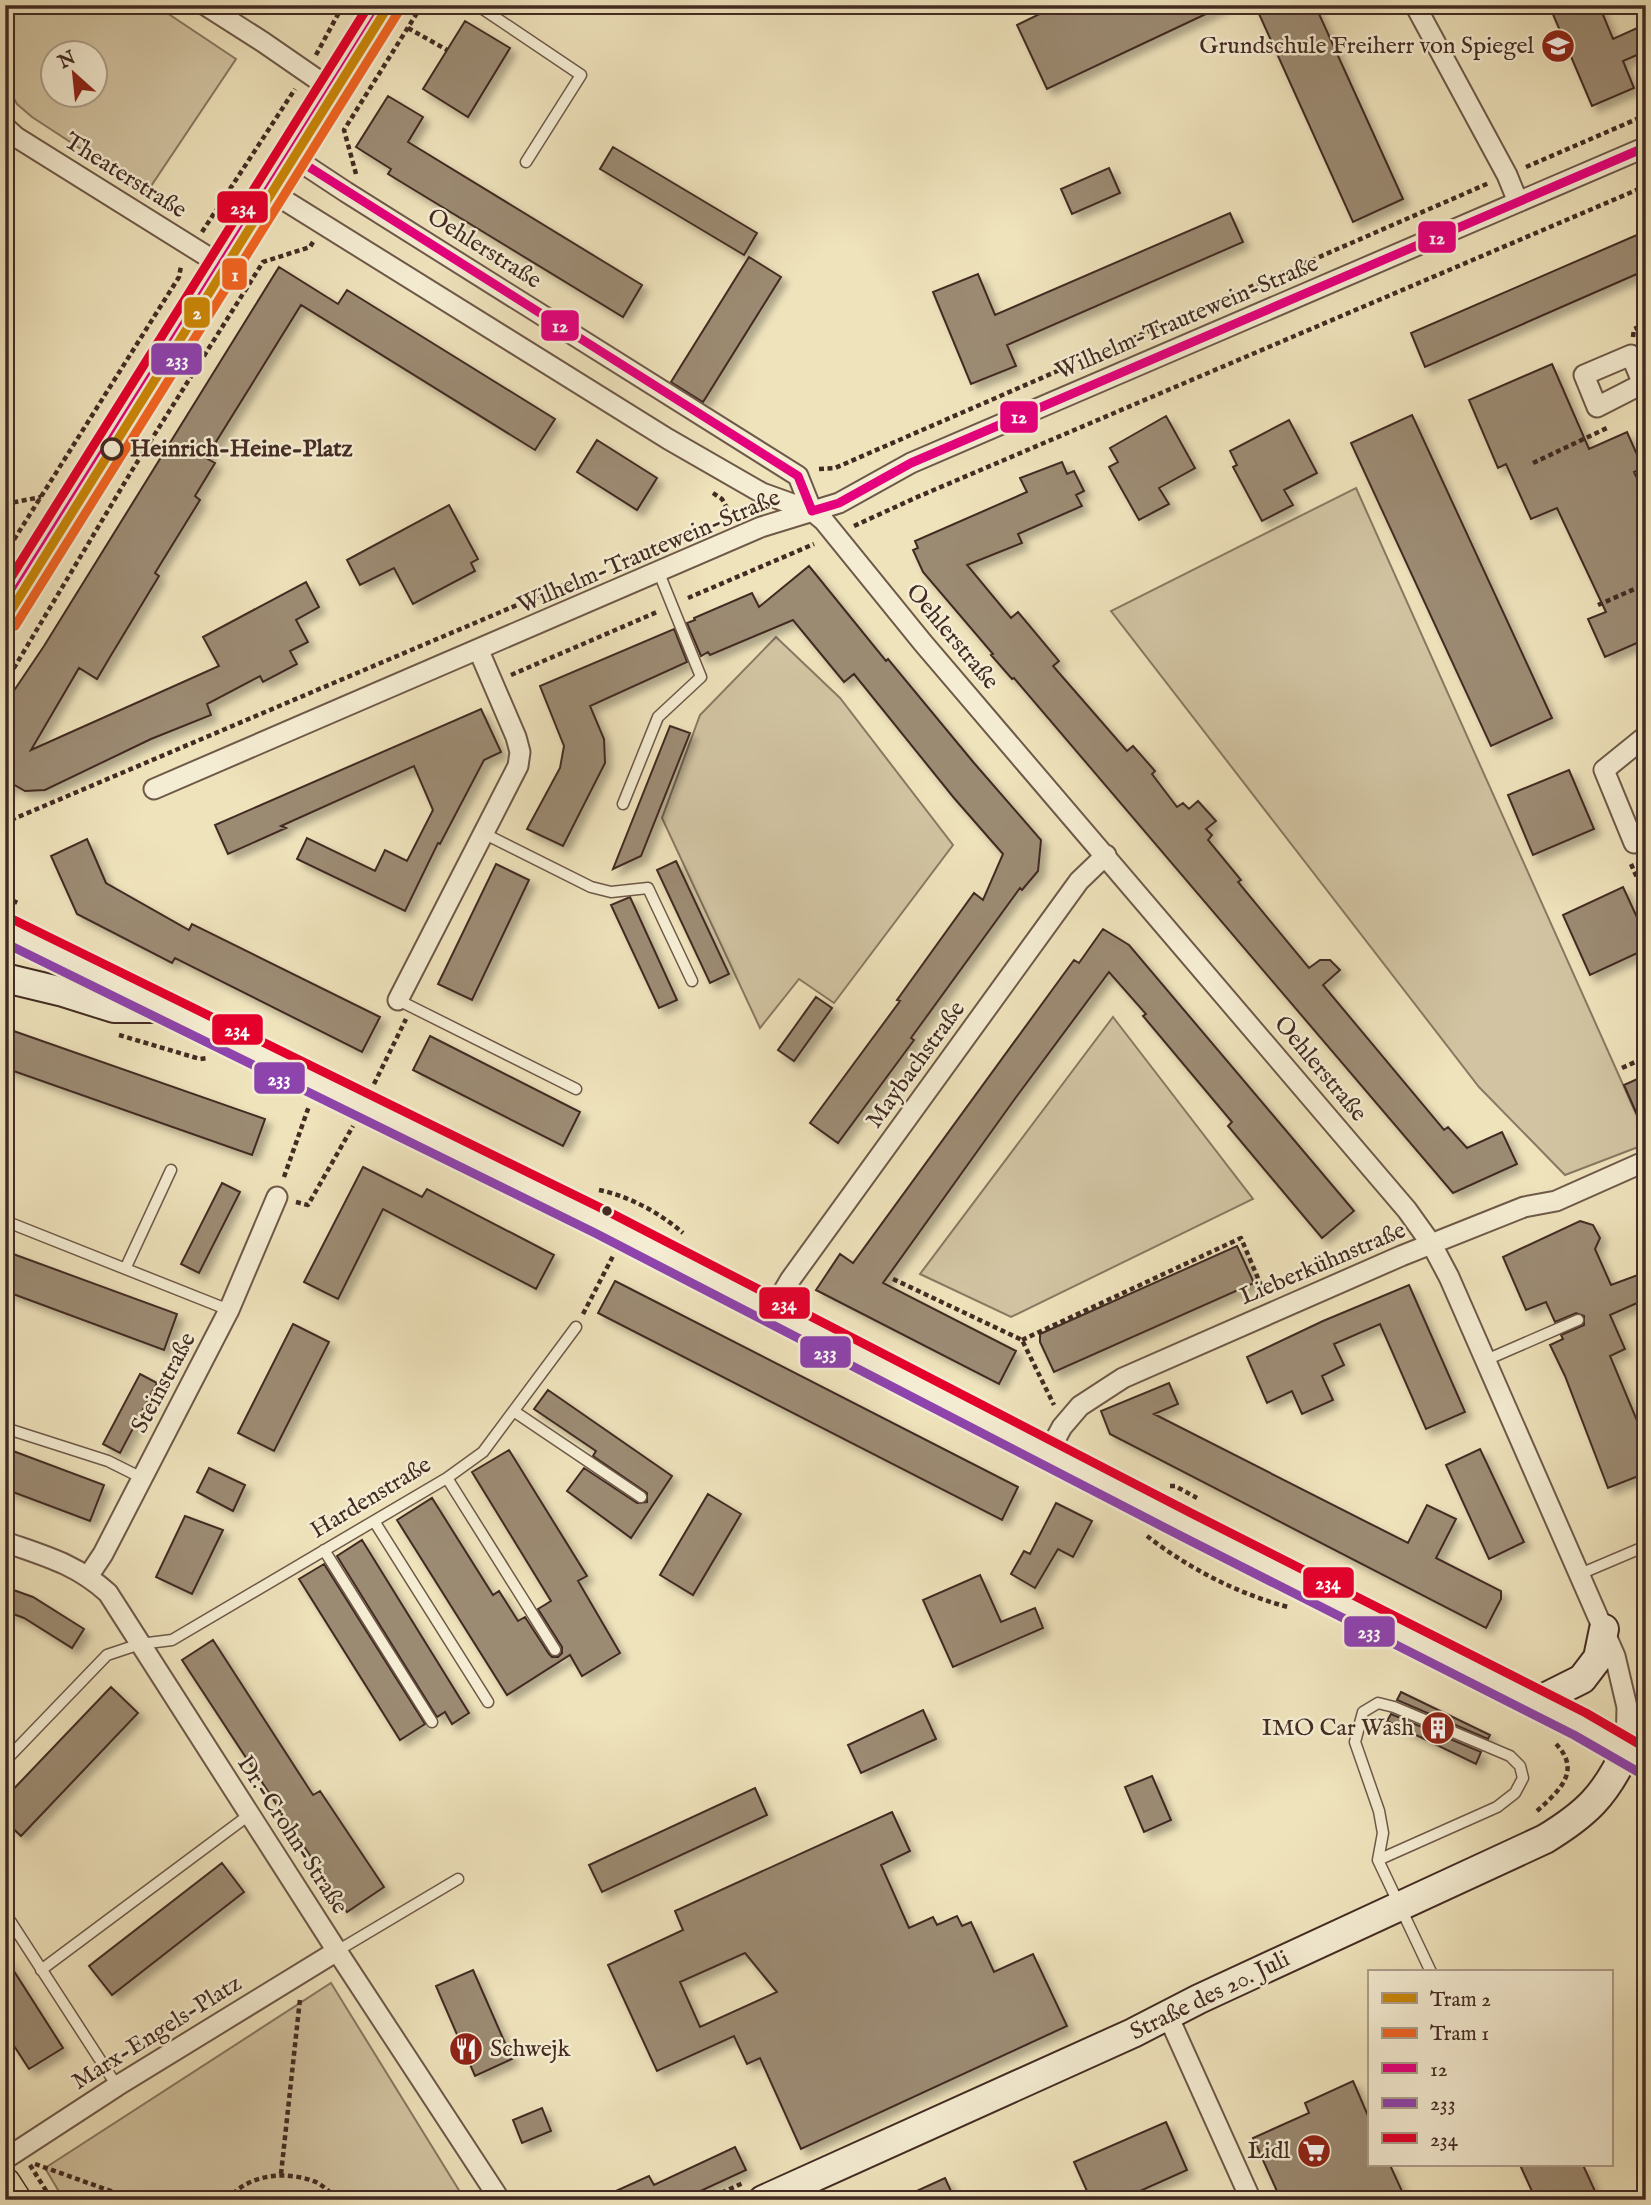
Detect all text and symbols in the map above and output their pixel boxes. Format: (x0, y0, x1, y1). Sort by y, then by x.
school or university icon: Grundschule Freiherr von Spiegel (1539, 27, 1577, 65)
place label: Grundschule Freiherr von Spiegel (1199, 31, 1534, 62)
north arrow (38, 38, 108, 108)
text: N (54, 46, 80, 76)
street label: Theaterstraße (58, 126, 192, 226)
line badge: 234 (216, 190, 269, 224)
text: 234 (230, 197, 256, 221)
street label: Oehlerstraße (421, 202, 547, 296)
line badge: 12 (1417, 220, 1457, 254)
text: 12 (1429, 227, 1445, 251)
street label: Wilhelm-Trautewein-Straße (1051, 249, 1323, 387)
line badge: 1 (221, 257, 248, 291)
text: 1 (231, 264, 239, 288)
line badge: 2 (183, 296, 211, 329)
text: 2 (193, 302, 202, 326)
line badge: 12 (540, 309, 580, 342)
text: 12 (552, 315, 568, 339)
line badge: 233 (150, 342, 203, 376)
text: 233 (165, 349, 189, 373)
line badge: 12 (999, 400, 1039, 434)
text: 12 (1011, 406, 1027, 430)
place label: Heinrich-Heine-Platz (130, 434, 353, 465)
marker: Heinrich-Heine-Platz (101, 438, 123, 460)
street label: Wilhelm-Trautewein-Straße (513, 483, 785, 621)
street label: Oehlerstraße (899, 578, 1005, 696)
street label: Maybachstraße (859, 995, 973, 1135)
street label: Oehlerstraße (1267, 1010, 1373, 1128)
line badge: 234 (211, 1013, 264, 1046)
text: 234 (224, 1019, 250, 1043)
line badge: 233 (253, 1061, 306, 1095)
text: 233 (267, 1068, 291, 1092)
unlabelled marker (600, 1204, 614, 1218)
street label: Lieberkühnstraße (1235, 1215, 1411, 1313)
line badge: 234 (758, 1286, 811, 1320)
text: 234 (771, 1293, 797, 1317)
street label: Steinstraße (124, 1327, 204, 1439)
line badge: 233 (799, 1335, 852, 1369)
text: 233 (813, 1342, 837, 1366)
street label: Hardenstraße (305, 1450, 437, 1546)
line badge: 234 (1302, 1566, 1355, 1599)
text: 234 (1315, 1572, 1341, 1596)
line badge: 233 (1343, 1615, 1396, 1648)
text: 233 (1357, 1621, 1381, 1645)
building icon: IMO Car Wash (1419, 1709, 1457, 1747)
place label: IMO Car Wash (1262, 1713, 1414, 1744)
street label: Dr.-Crohn-Straße (229, 1750, 355, 1920)
street label: Straße des 20. Juli (1125, 1944, 1295, 2048)
street label: Marx-Engels-Platz (66, 1968, 248, 2098)
legend (1368, 1970, 1612, 2166)
text: Tram 2 (1430, 1987, 1491, 2014)
text: Tram 1 (1430, 2021, 1489, 2048)
restaurant icon: Schwejk (447, 2030, 485, 2068)
place label: Schwejk (490, 2034, 570, 2065)
text: 12 (1430, 2057, 1448, 2084)
text: 233 (1430, 2091, 1456, 2118)
text: 234 (1430, 2127, 1459, 2154)
supermarket icon: Lidl (1295, 2132, 1333, 2170)
place label: Lidl (1247, 2136, 1290, 2167)

